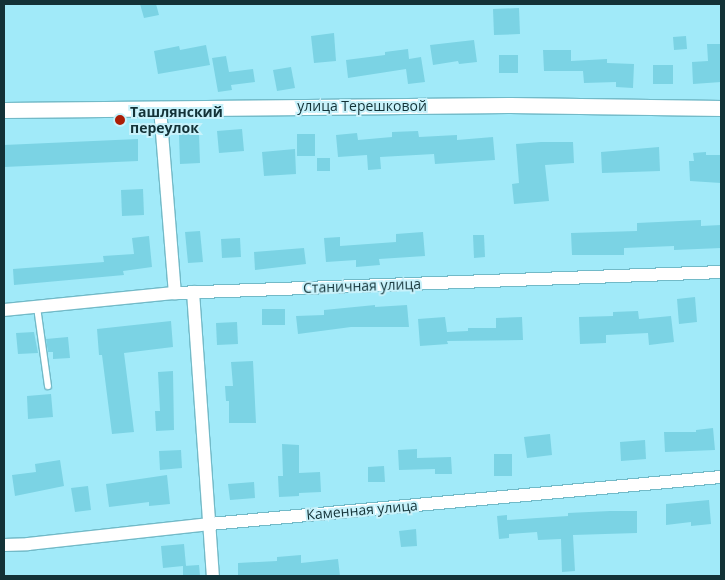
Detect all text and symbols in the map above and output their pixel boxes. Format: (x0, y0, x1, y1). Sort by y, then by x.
street label: улица Терешковой (297, 98, 427, 114)
place label: Ташлянский переулок (130, 104, 223, 136)
marker: Ташлянский переулок (114, 114, 126, 126)
street label: Станичная улица (303, 276, 421, 296)
street label: Каменная улица (306, 497, 418, 523)

